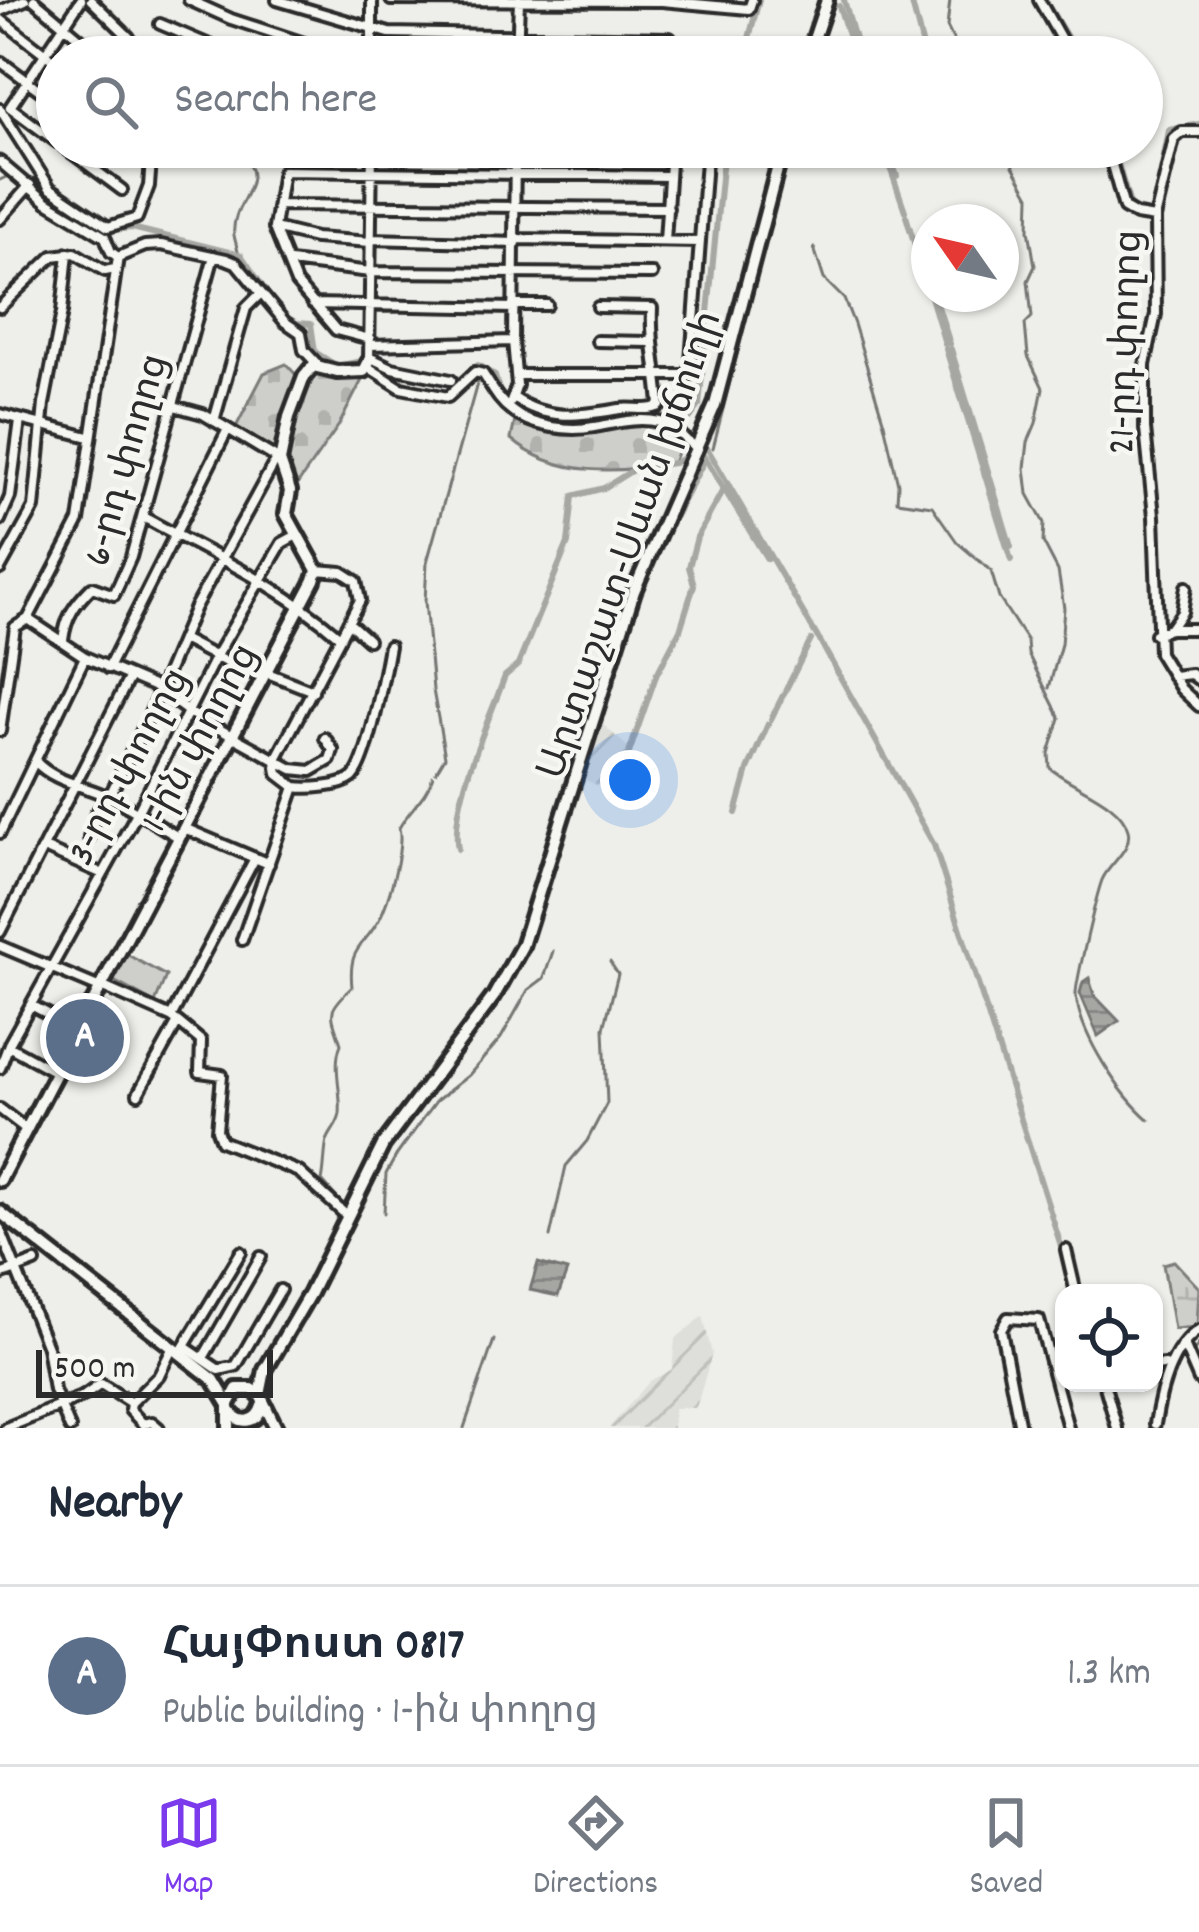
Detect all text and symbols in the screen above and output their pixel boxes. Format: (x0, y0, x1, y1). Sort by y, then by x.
search box (36, 36, 1163, 168)
icon: search (78, 69, 144, 135)
text: Search here (174, 70, 377, 134)
north arrow (911, 204, 1019, 312)
street label: 21-րդ փողոց (1097, 229, 1160, 456)
street label: Արտաշատ-Սևան խճուղի (527, 305, 739, 788)
street label: 6-րդ փողոց (73, 348, 186, 573)
street label: 1-ին փողոց (130, 635, 275, 843)
street label: 3-րդ փողոց (57, 660, 207, 877)
your location (600, 750, 660, 810)
pin: A (46, 993, 124, 1083)
map controls (1055, 1284, 1163, 1392)
button: locate (1055, 1284, 1163, 1392)
scale bar (36, 1344, 273, 1397)
text: 500 m (54, 1347, 135, 1394)
text: Nearby (48, 1470, 181, 1542)
text: ՀայՓոստ 0817 (162, 1616, 465, 1680)
text: A (76, 1648, 98, 1703)
text: 1.3 km (1067, 1648, 1151, 1703)
text: Public building · 1-ին փողոց (162, 1687, 598, 1742)
tab: Map (156, 1790, 222, 1909)
tab: Directions (533, 1790, 658, 1909)
tab: Saved (970, 1790, 1043, 1909)

